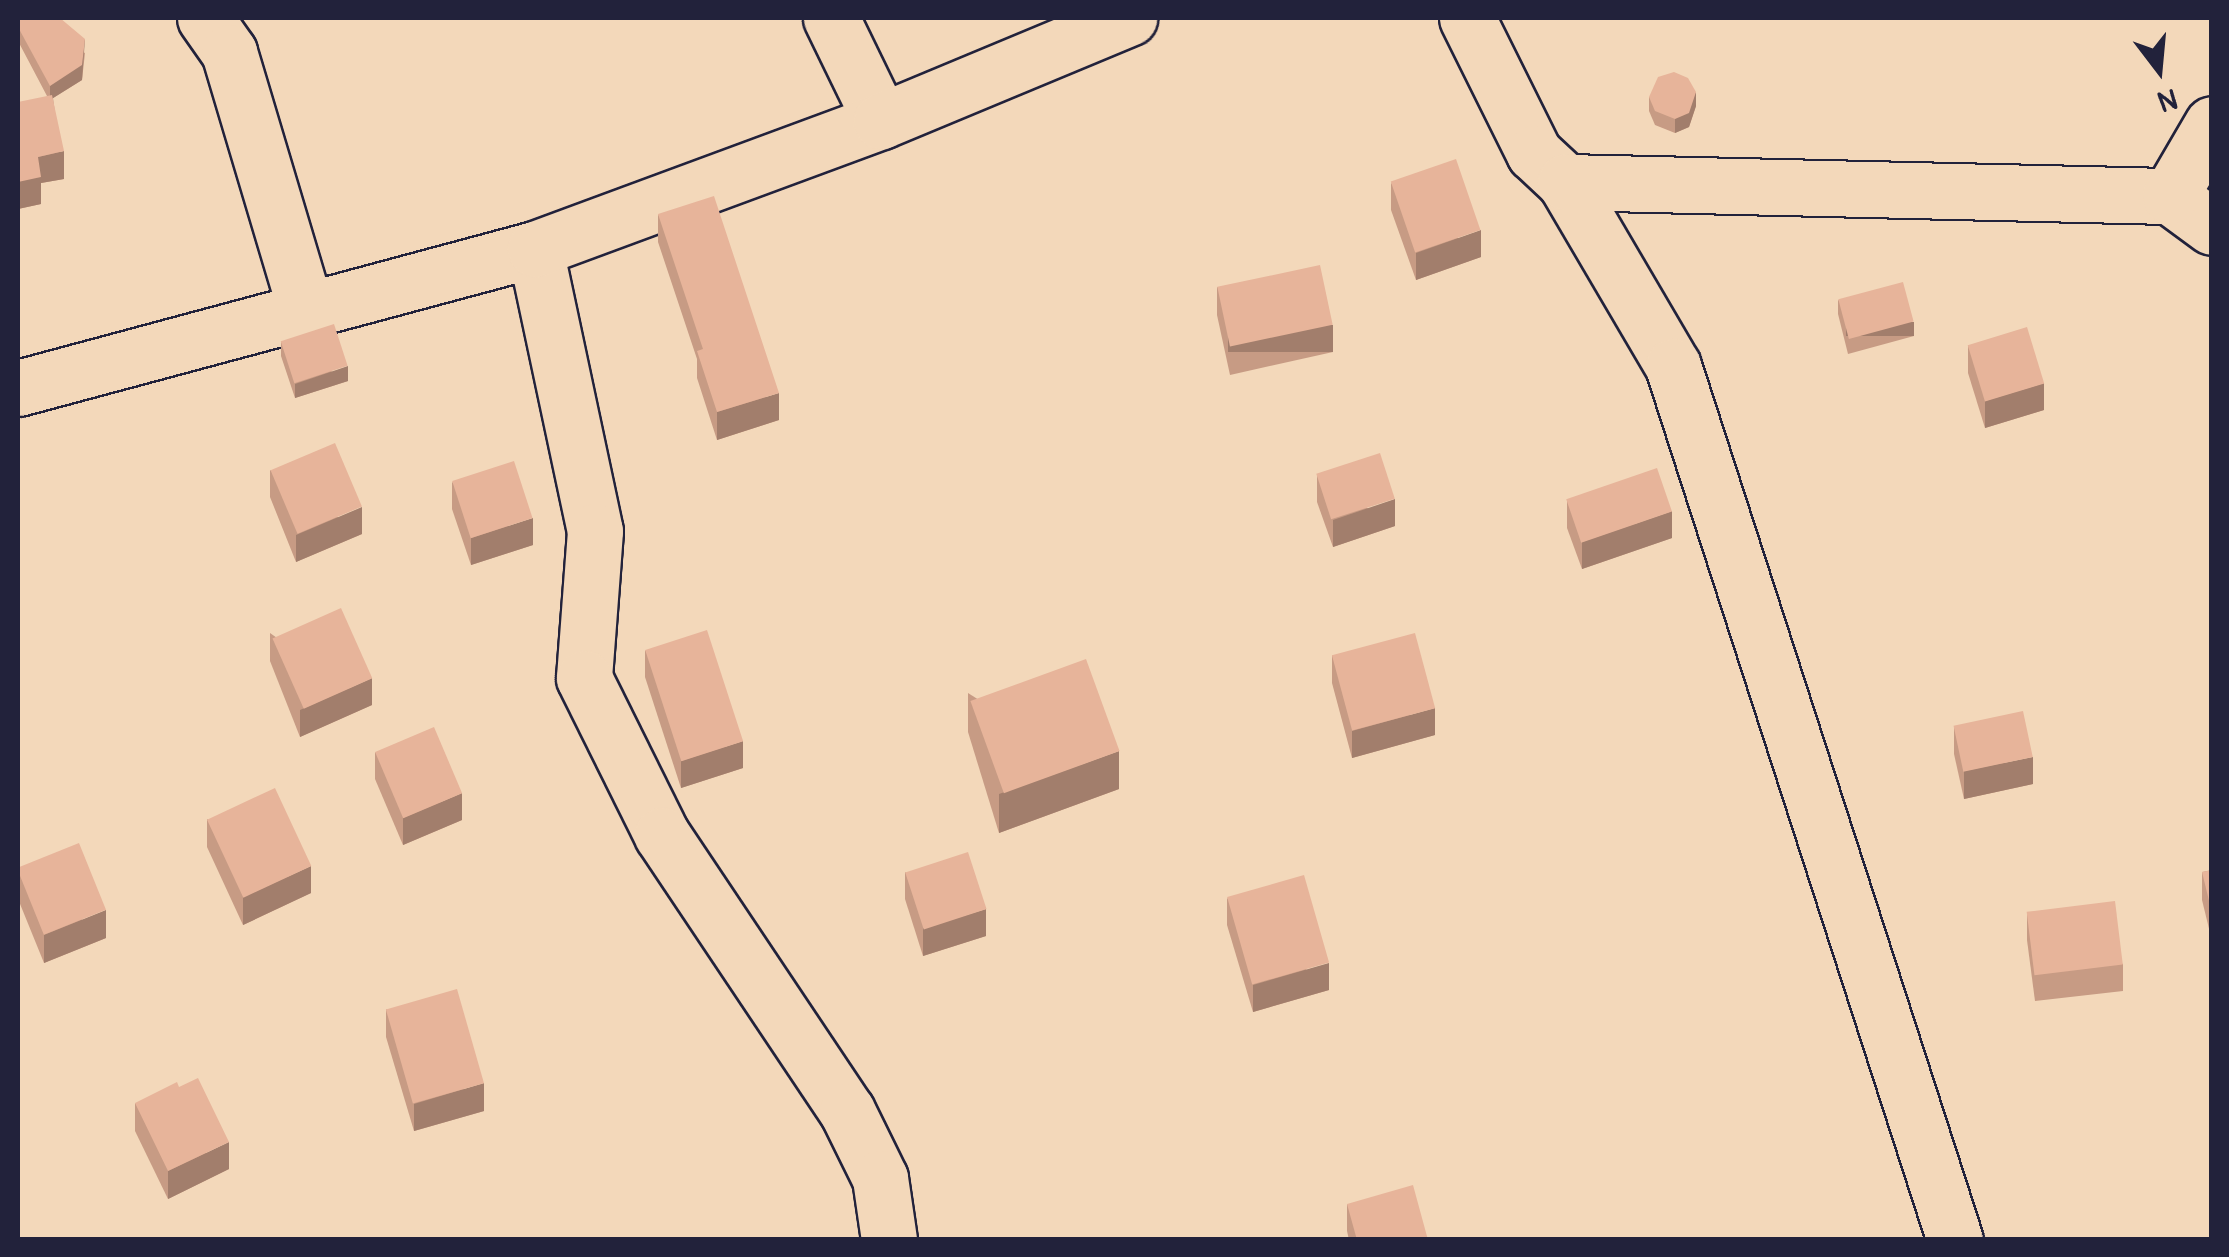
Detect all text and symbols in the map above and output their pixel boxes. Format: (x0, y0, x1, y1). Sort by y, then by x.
north arrow (2109, 20, 2209, 120)
text: N (2153, 80, 2181, 119)

